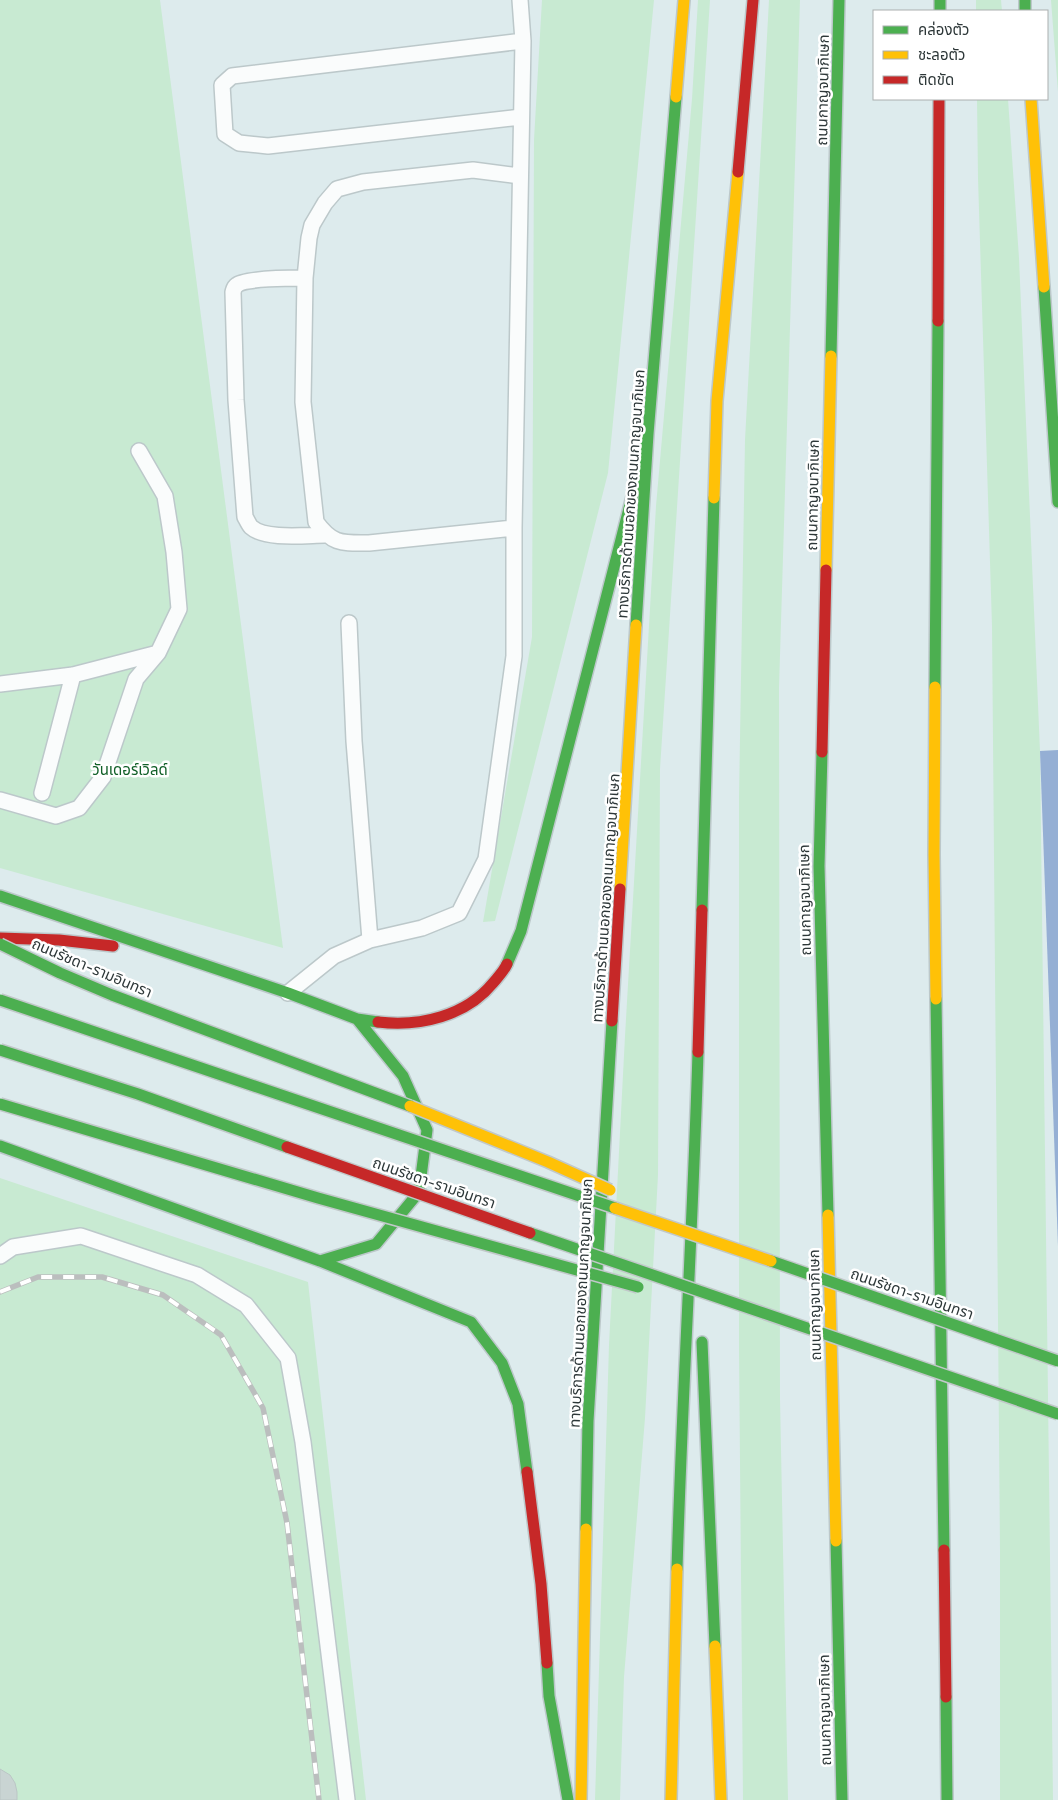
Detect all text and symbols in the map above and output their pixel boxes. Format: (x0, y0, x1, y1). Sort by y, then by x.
legend (873, 10, 1048, 100)
text: คล่องตัว (918, 21, 969, 39)
street label: ถนนกาญจนาภิเษก (813, 34, 833, 146)
text: ชะลอตัว (918, 46, 965, 64)
text: ติดขัด (918, 71, 954, 89)
street label: ทางบริการด้านนอกของถนนกาญจนาภิเษก (613, 369, 649, 619)
street label: ถนนกาญจนาภิเษก (803, 439, 823, 551)
park label: วันเดอร์เวิลด์ (92, 761, 168, 779)
street label: ทางบริการด้านนอกของถนนกาญจนาภิเษก (588, 773, 624, 1023)
street label: ถนนกาญจนาภิเษก (795, 844, 815, 956)
street label: ถนนรัชดา-รามอินทรา (29, 935, 155, 1001)
street label: ถนนรัชดา-รามอินทรา (370, 1153, 498, 1213)
street label: ทางบริการด้านนอกของถนนกาญจนาภิเษก (565, 1178, 597, 1428)
street label: ถนนกาญจนาภิเษก (805, 1249, 825, 1361)
street label: ถนนรัชดา-รามอินทรา (848, 1264, 976, 1324)
street label: ถนนกาญจนาภิเษก (815, 1654, 835, 1766)

